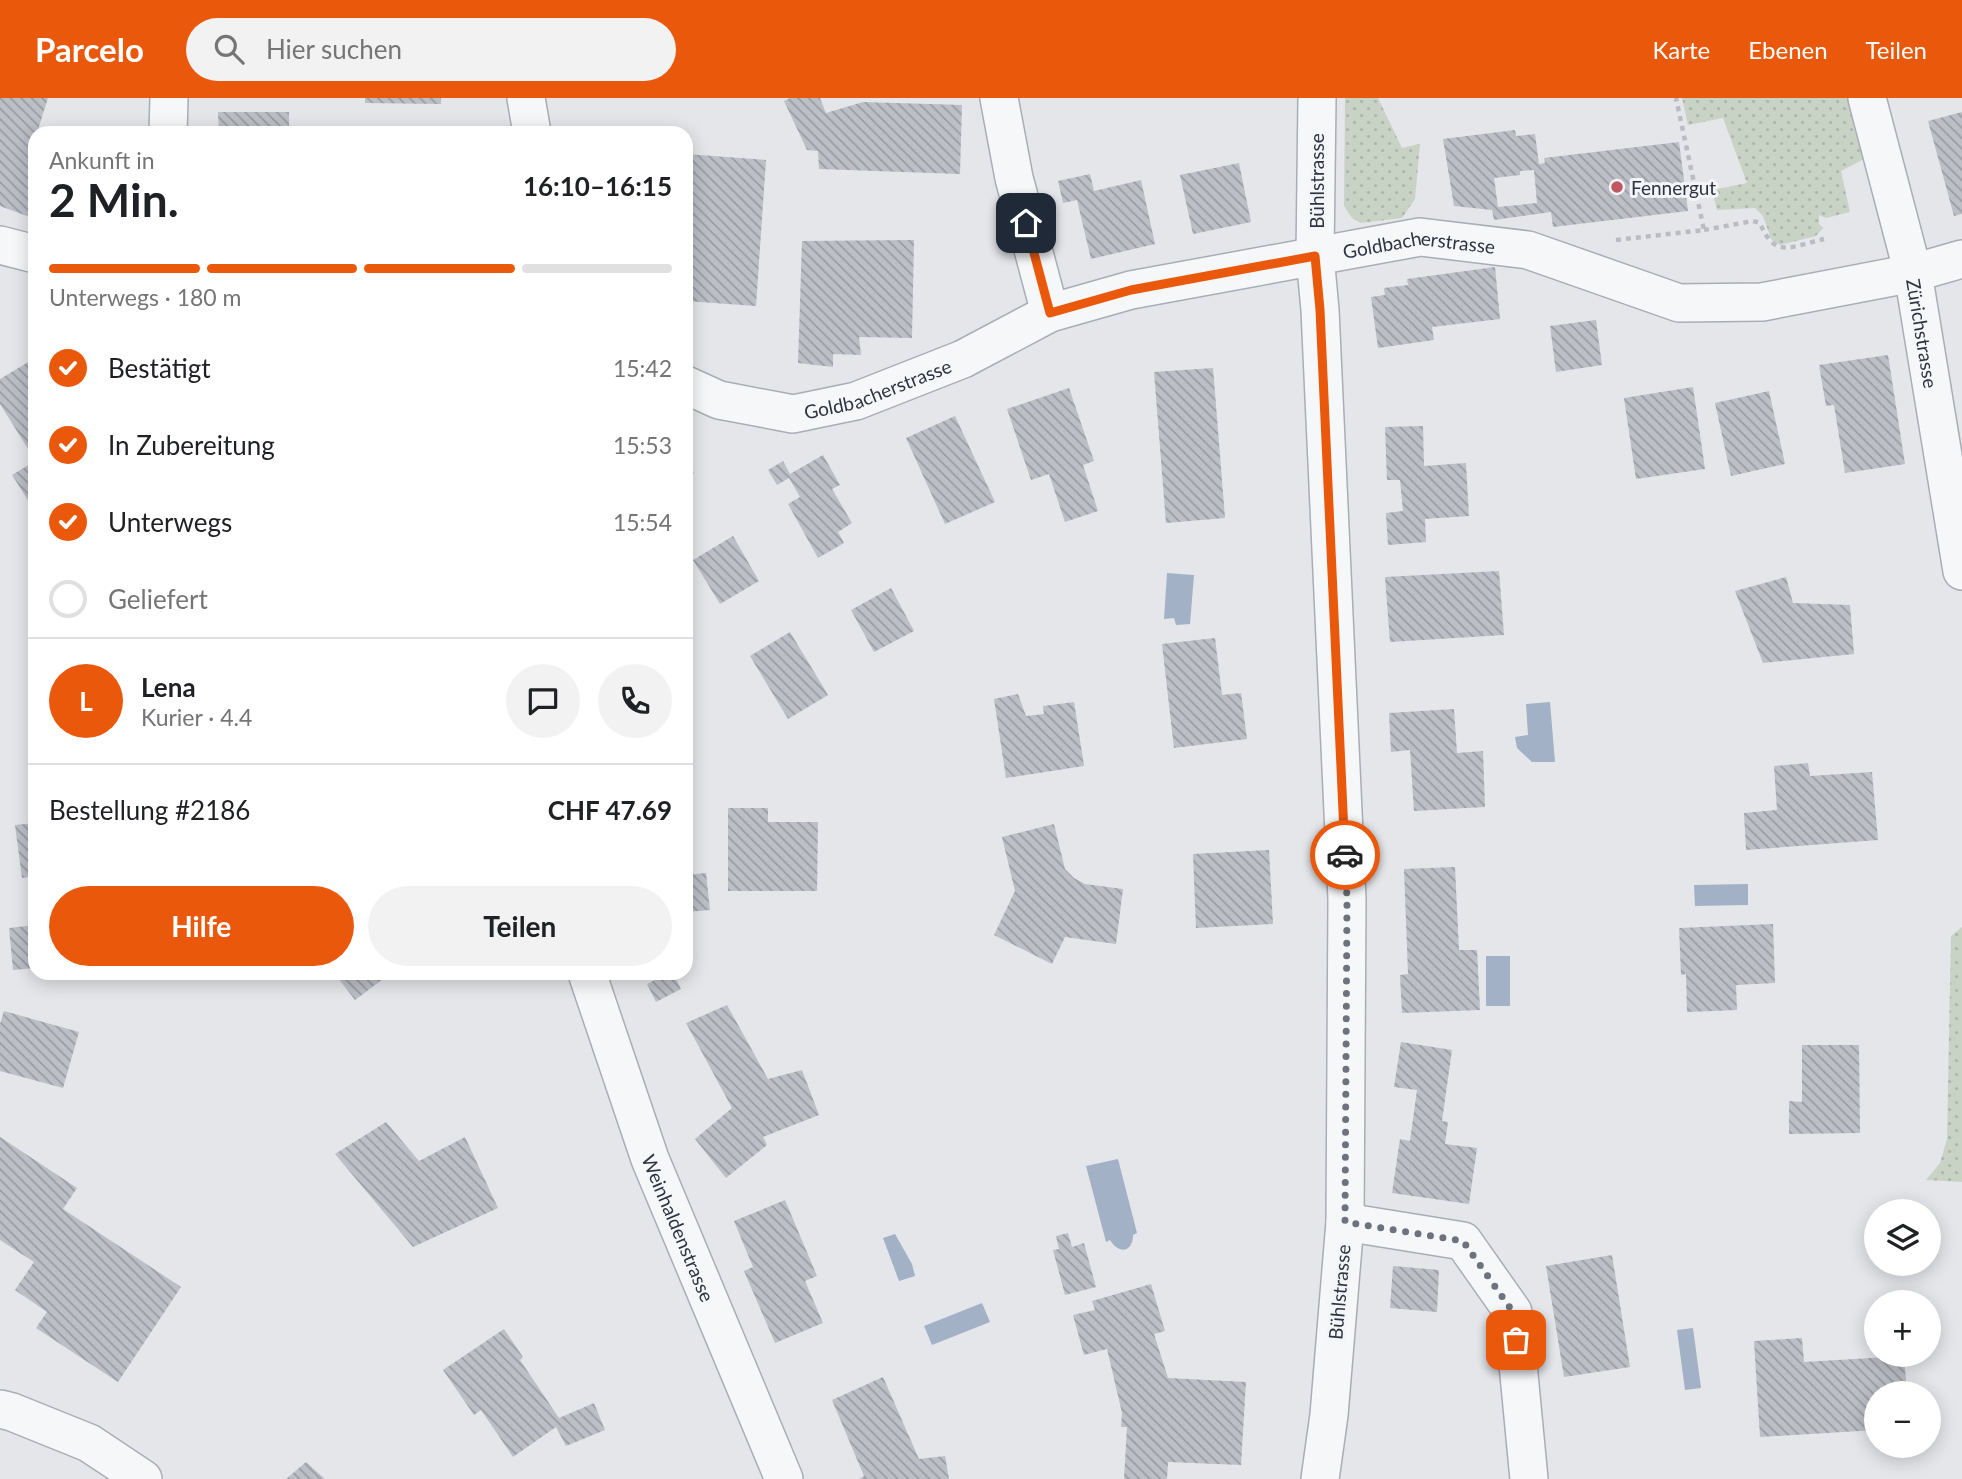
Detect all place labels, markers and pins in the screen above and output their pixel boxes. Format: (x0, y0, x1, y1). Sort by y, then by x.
place label: Fennergut (1631, 176, 1716, 199)
marker: Fennergut (1609, 179, 1625, 195)
pin (996, 193, 1056, 253)
pin (1486, 1310, 1546, 1370)

